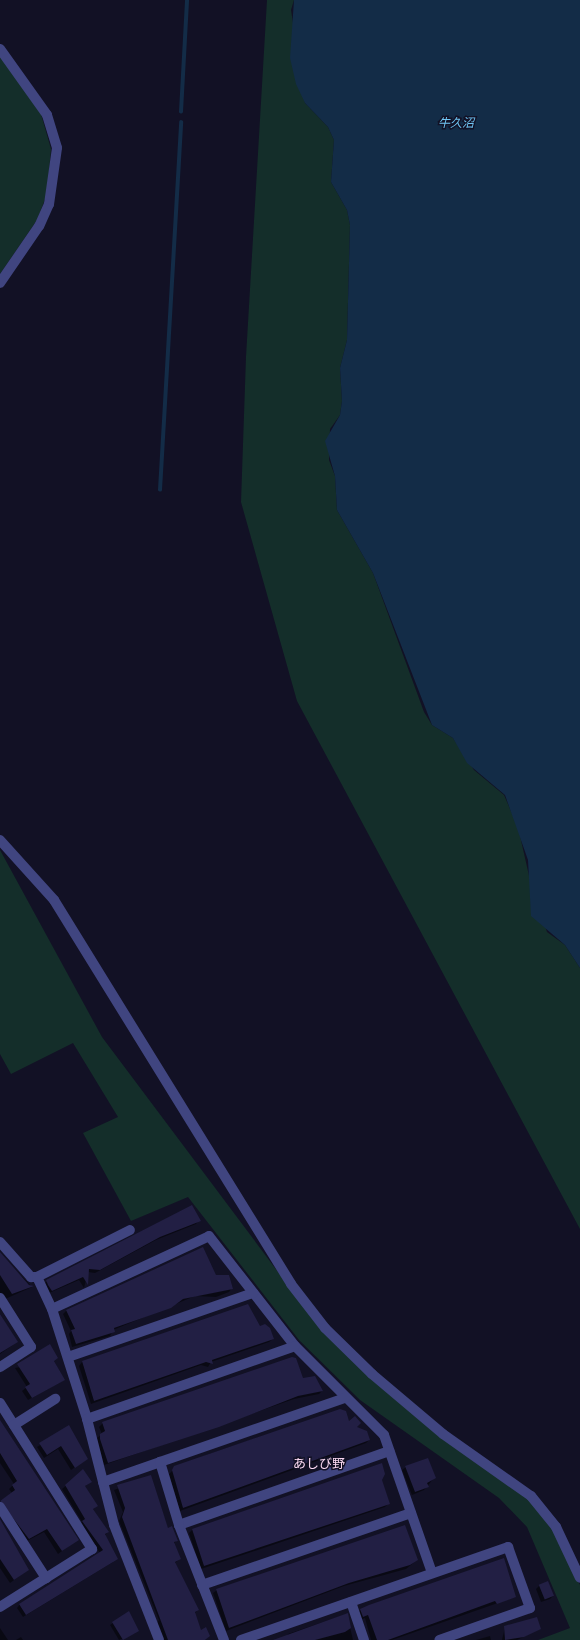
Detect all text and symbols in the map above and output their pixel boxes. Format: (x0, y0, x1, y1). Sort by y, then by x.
water label: 牛久沼 (438, 117, 474, 131)
district label: あしび野 (293, 1456, 345, 1472)

